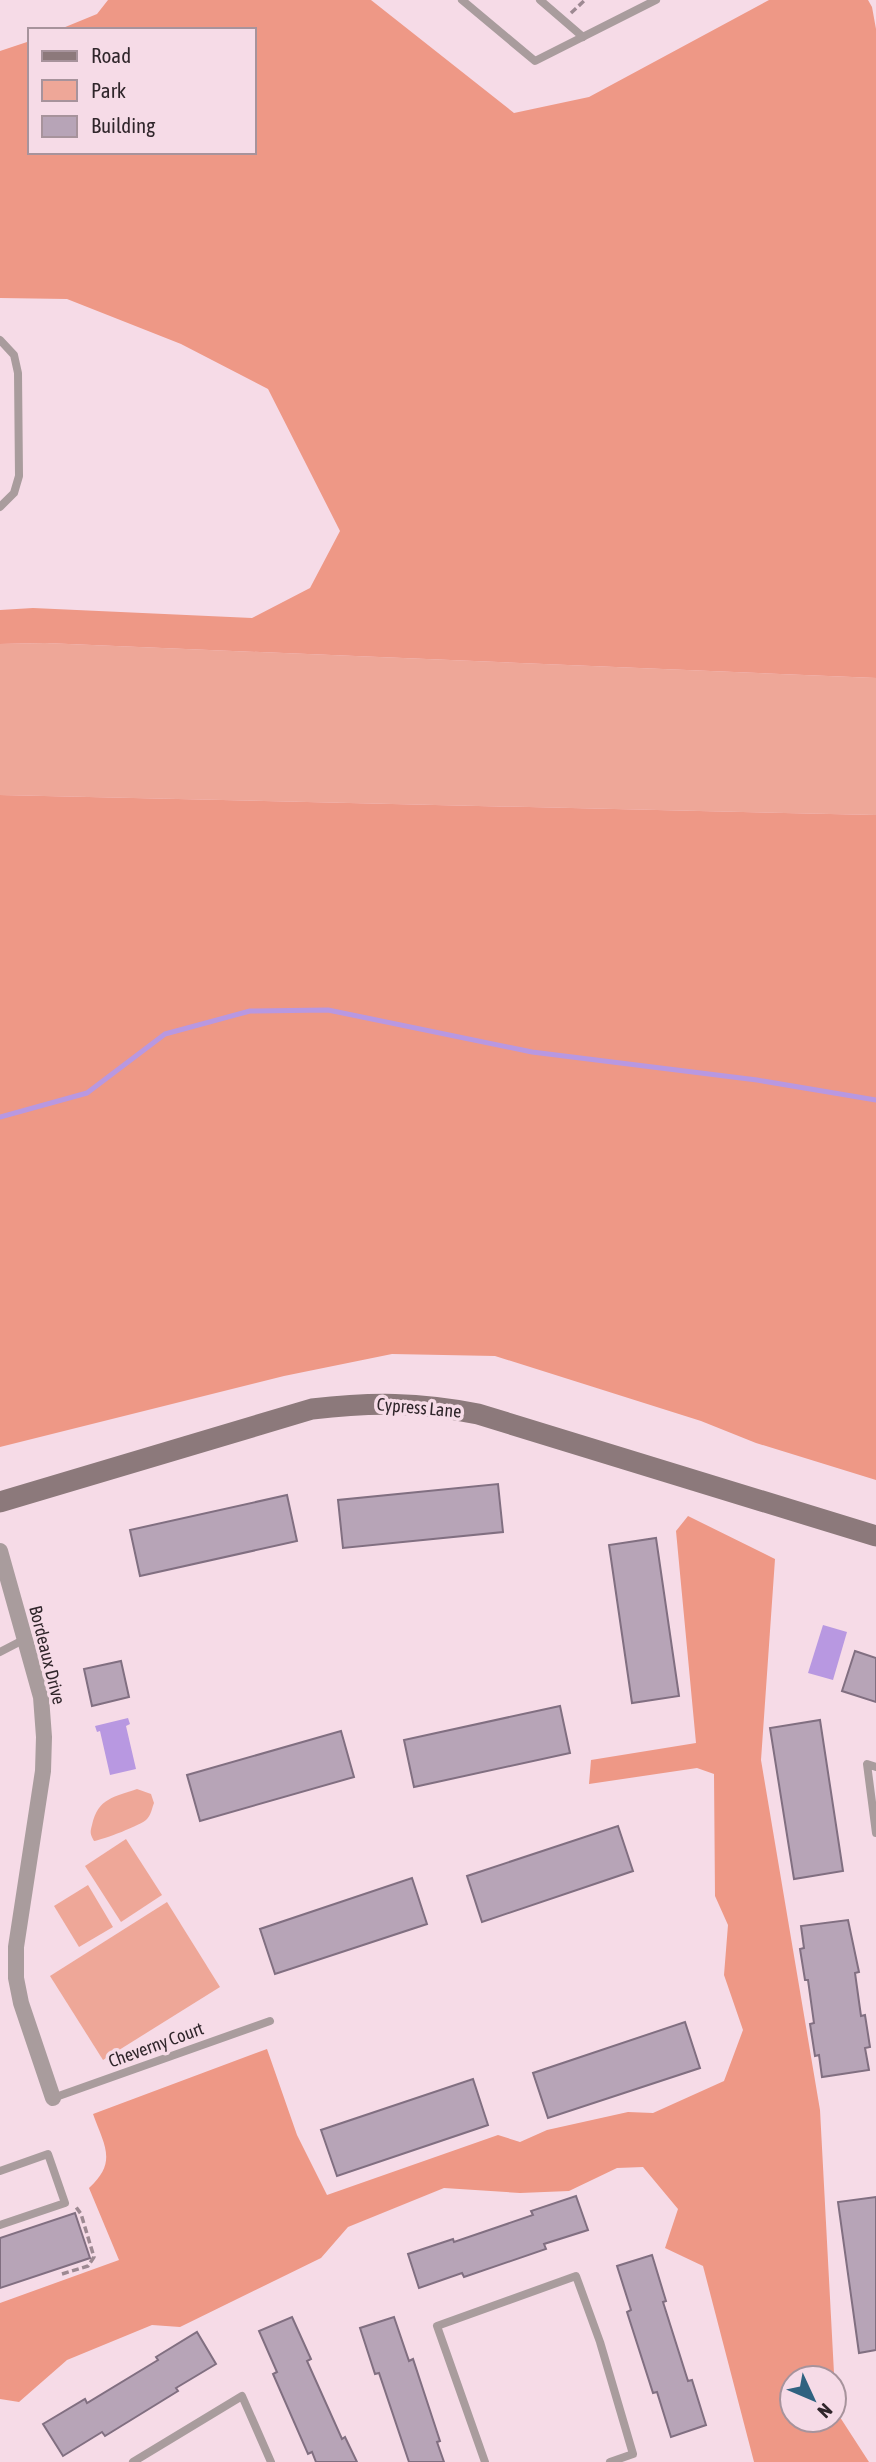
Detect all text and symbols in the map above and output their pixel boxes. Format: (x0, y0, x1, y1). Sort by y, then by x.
legend (28, 28, 256, 154)
text: Road (91, 43, 131, 67)
text: Park (91, 78, 126, 102)
text: Building (91, 113, 155, 137)
street label: Cypress Lane (376, 1393, 462, 1422)
street label: Bordeaux Drive (25, 1603, 70, 1706)
street label: Cheverny Court (105, 2018, 206, 2071)
north arrow (778, 2364, 848, 2434)
text: N (813, 2399, 837, 2422)

